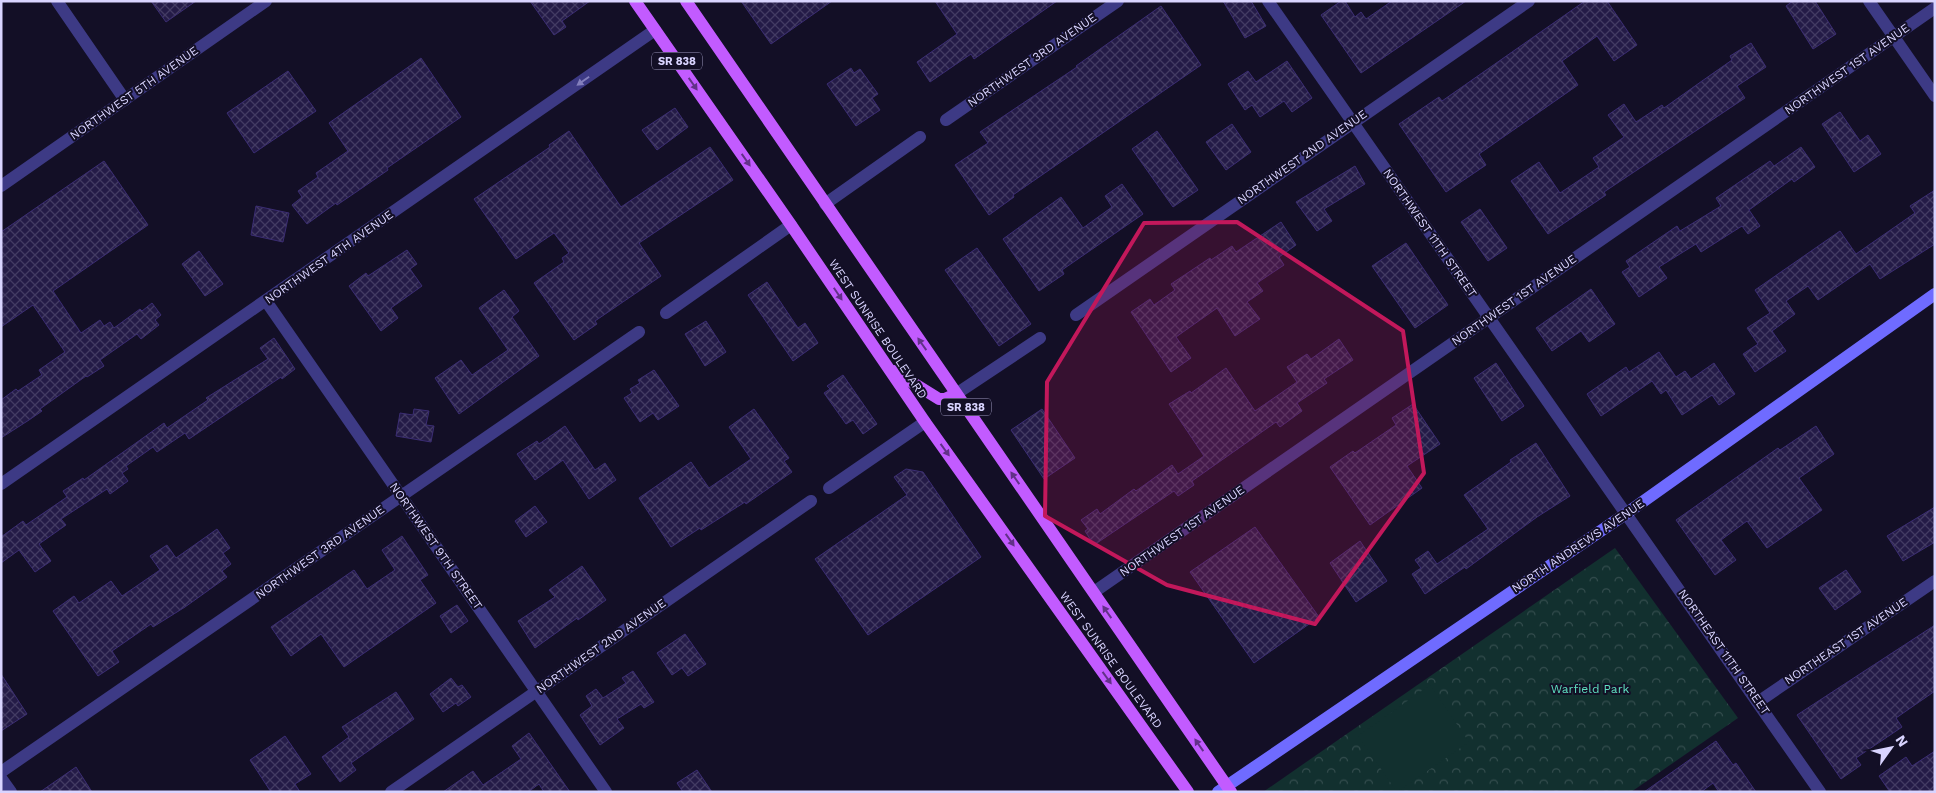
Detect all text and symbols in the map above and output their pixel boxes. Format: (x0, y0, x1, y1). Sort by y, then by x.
street label: NORTHWEST 3RD AVENUE (965, 10, 1099, 110)
street label: NORTHWEST 1ST AVENUE (1782, 20, 1912, 117)
street label: NORTHWEST 5TH AVENUE (67, 43, 201, 143)
road number: SR 838 (652, 52, 702, 70)
one-way arrow (576, 76, 589, 86)
one-way arrow (688, 77, 698, 91)
street label: NORTHWEST 2ND AVENUE (1235, 107, 1370, 207)
one-way arrow (741, 154, 751, 167)
street label: NORTHWEST 11TH STREET (1380, 166, 1480, 300)
street label: NORTHWEST 4TH AVENUE (262, 207, 396, 307)
street label: NORTHWEST 1ST AVENUE (1449, 251, 1579, 348)
street label: WEST SUNRISE BOULEVARD (826, 257, 930, 401)
one-way arrow (833, 287, 843, 301)
one-way arrow (917, 337, 927, 351)
road number: SR 838 (941, 398, 991, 416)
one-way arrow (940, 443, 950, 457)
one-way arrow (1010, 471, 1020, 485)
street label: NORTHWEST 9TH STREET (387, 480, 485, 612)
street label: NORTHWEST 1ST AVENUE (1117, 482, 1247, 579)
street label: NORTH ANDREWS AVENUE (1509, 496, 1647, 596)
street label: NORTHWEST 3RD AVENUE (253, 502, 387, 602)
one-way arrow (1005, 533, 1015, 547)
street label: NORTHEAST 11TH STREET (1675, 587, 1773, 717)
street label: WEST SUNRISE BOULEVARD (1057, 589, 1165, 731)
street label: NORTHEAST 1ST AVENUE (1782, 594, 1910, 687)
street label: NORTHWEST 2ND AVENUE (534, 596, 669, 696)
one-way arrow (1102, 605, 1112, 618)
one-way arrow (1102, 671, 1112, 684)
park label: Warfield Park (1551, 682, 1630, 696)
north arrow (1866, 723, 1916, 773)
text: N (1892, 732, 1911, 750)
one-way arrow (1194, 738, 1204, 752)

